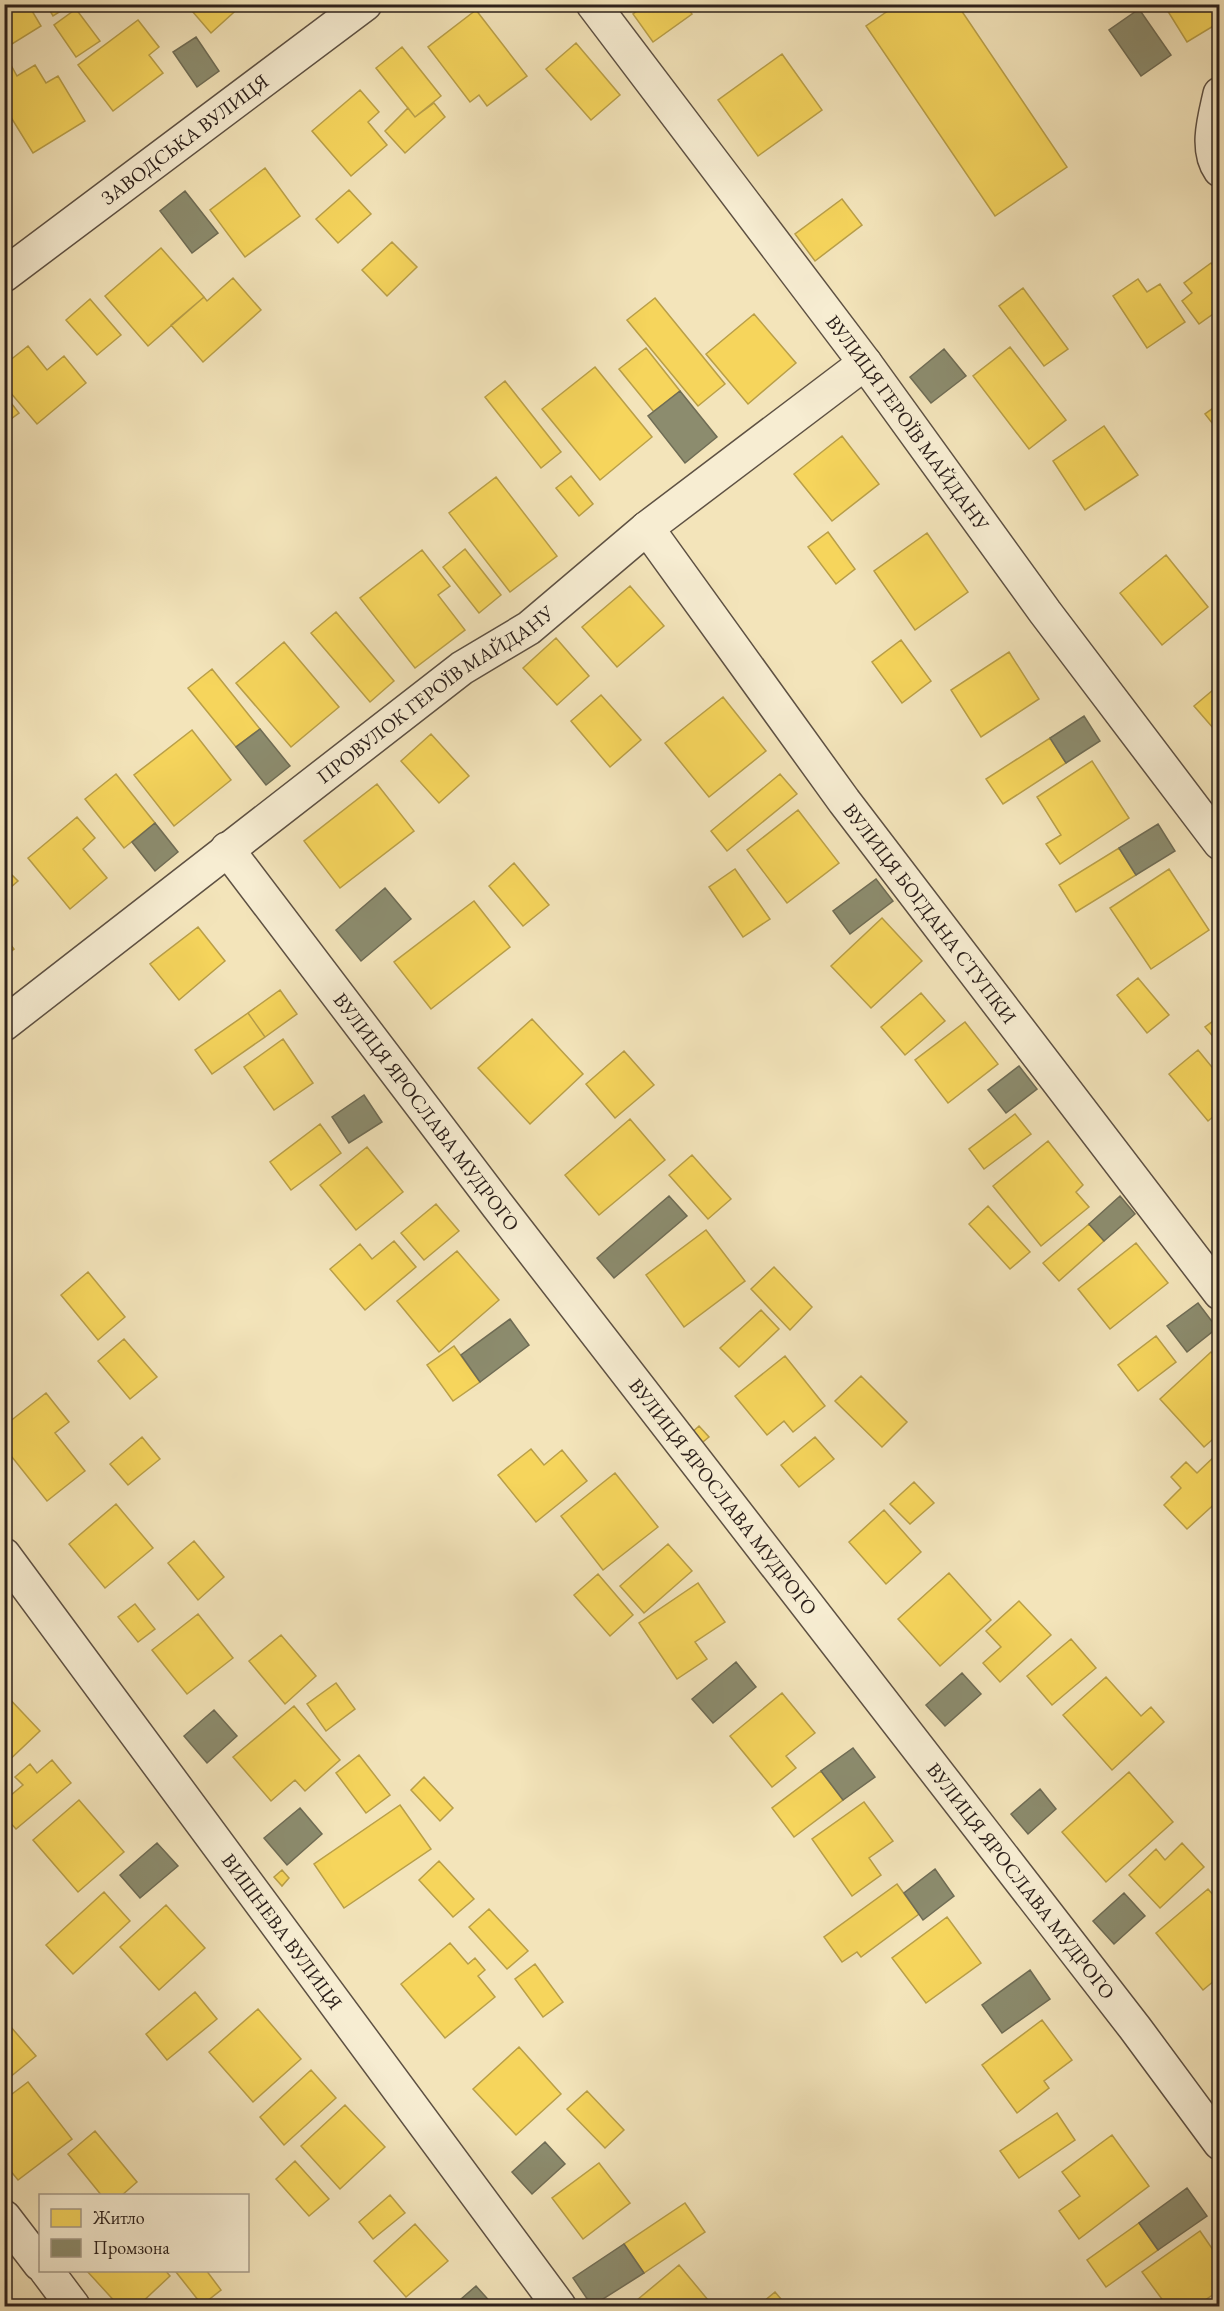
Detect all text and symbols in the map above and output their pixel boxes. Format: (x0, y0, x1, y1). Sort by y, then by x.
street label: ЗАВОДСЬКА ВУЛИЦЯ (96, 68, 274, 211)
street label: ВУЛИЦЯ ГЕРОЇВ МАЙДАНУ (820, 310, 995, 536)
street label: ПРОВУЛОК ГЕРОЇВ МАЙДАНУ (311, 599, 560, 789)
street label: ВУЛИЦЯ БОГДАНА СТУПКИ (837, 798, 1022, 1029)
street label: ВУЛИЦЯ ЯРОСЛАВА МУДРОГО (328, 987, 526, 1236)
street label: ВУЛИЦЯ ЯРОСЛАВА МУДРОГО (623, 1373, 823, 1620)
street label: ВУЛИЦЯ ЯРОСЛАВА МУДРОГО (921, 1757, 1121, 2005)
street label: ВИШНЕВА ВУЛИЦЯ (216, 1848, 348, 2015)
legend (39, 2194, 249, 2272)
text: Житло (92, 2206, 145, 2229)
text: Промзона (93, 2236, 170, 2259)

